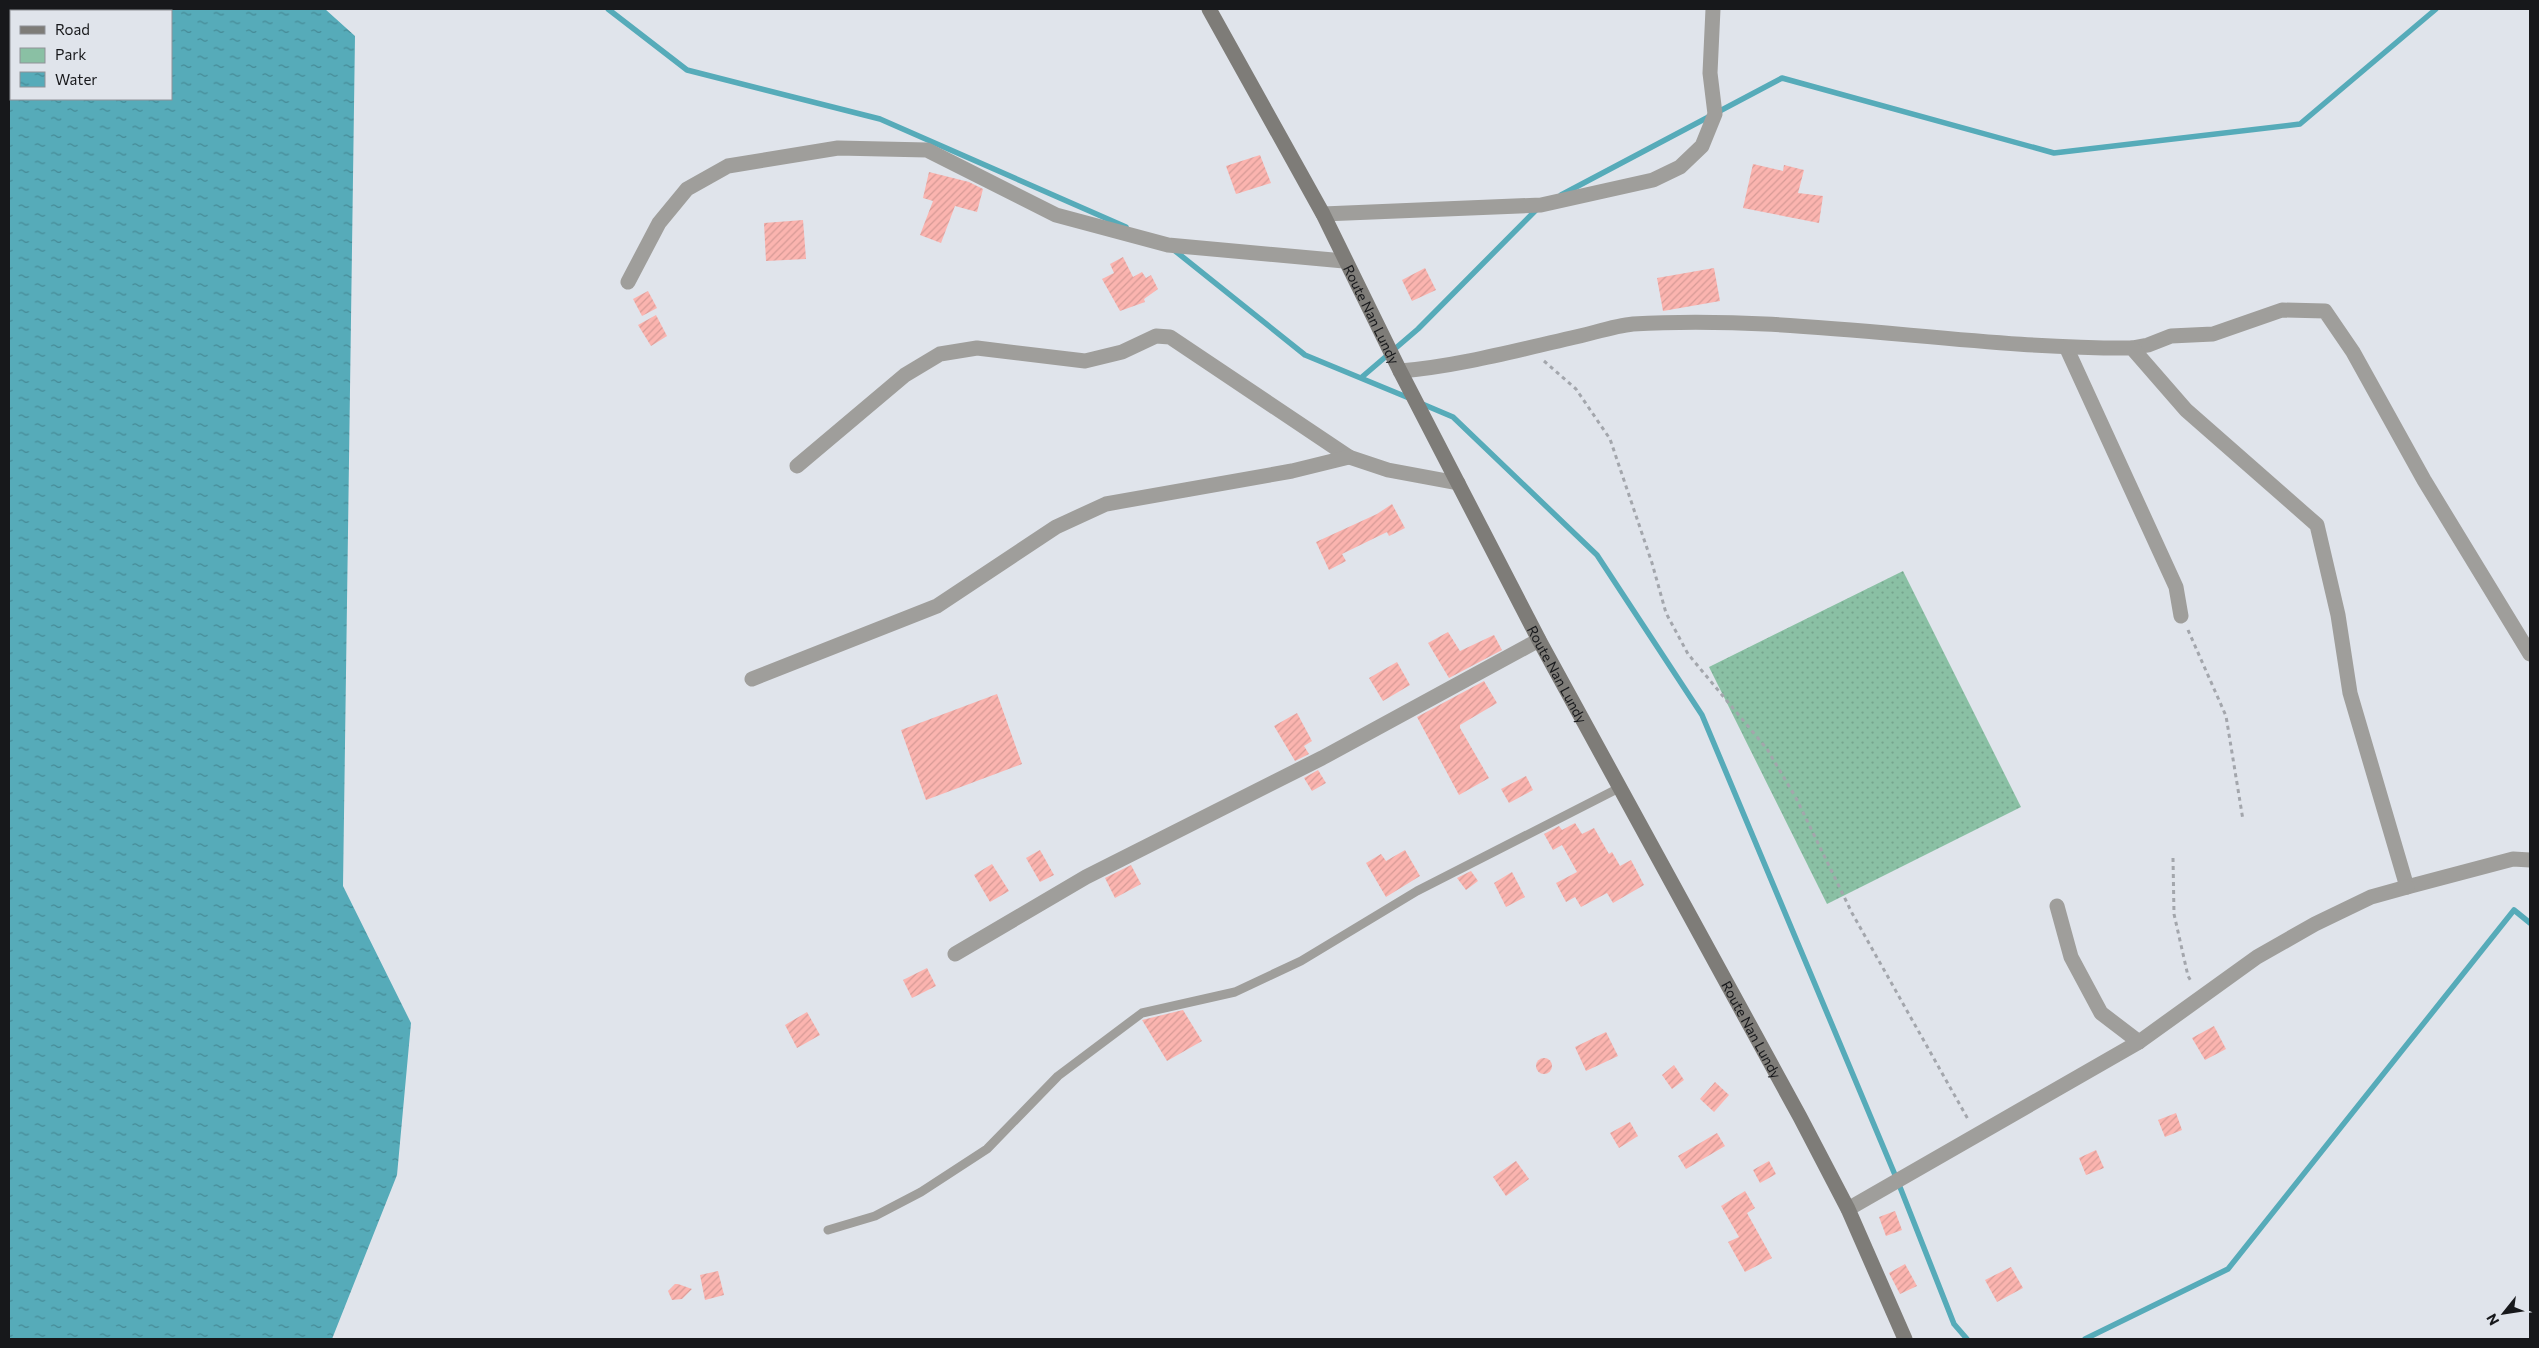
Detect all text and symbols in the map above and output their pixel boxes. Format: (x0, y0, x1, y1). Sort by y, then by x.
legend (10, 10, 172, 100)
text: Road (55, 20, 90, 38)
text: Park (55, 45, 86, 63)
text: Water (55, 70, 97, 88)
street label: Route Nan Lundy (1341, 262, 1404, 367)
street label: Route Nan Lundy (1524, 622, 1591, 726)
street label: Route Nan Lundy (1718, 978, 1786, 1081)
north arrow (2479, 1288, 2529, 1338)
text: N (2482, 1311, 2502, 1329)

